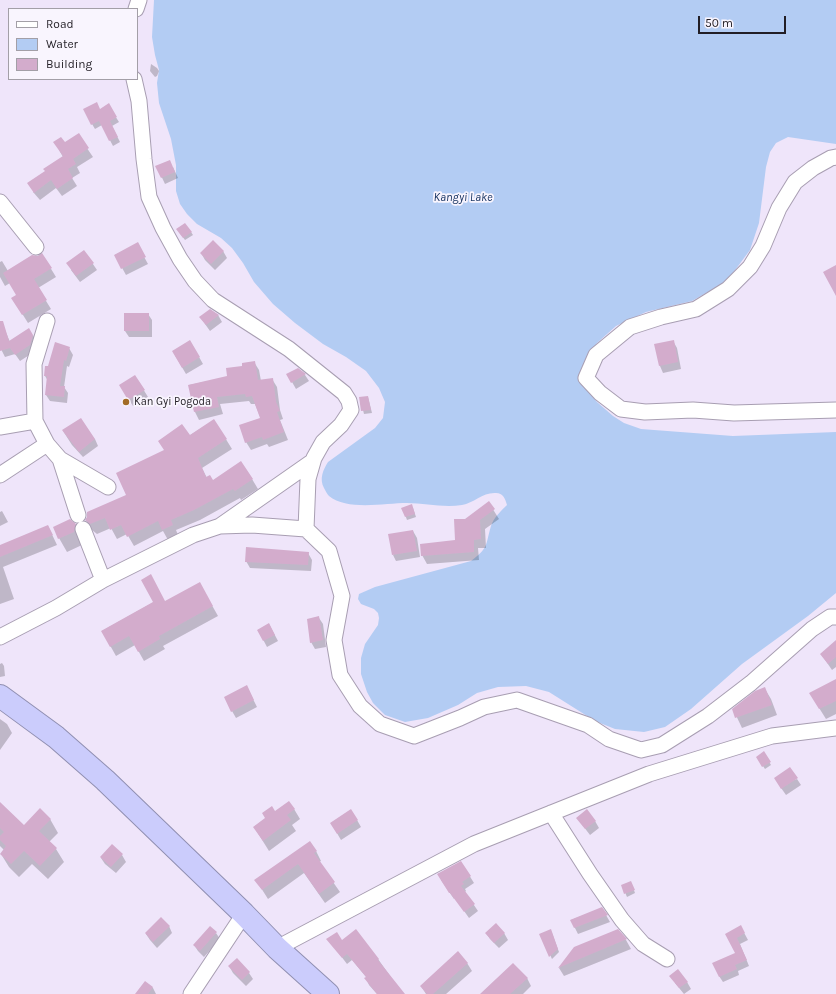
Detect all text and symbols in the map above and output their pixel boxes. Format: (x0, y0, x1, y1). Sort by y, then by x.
legend (8, 8, 138, 80)
scale bar (700, 8, 788, 34)
text: 50 m (705, 16, 733, 30)
text: Road (46, 17, 74, 31)
text: Water (46, 37, 78, 51)
text: Building (46, 57, 92, 71)
water label: Kangyi Lake (433, 191, 493, 205)
place label: Kan Gyi Pogoda (134, 395, 211, 409)
marker: Kan Gyi Pogoda (121, 397, 131, 407)

